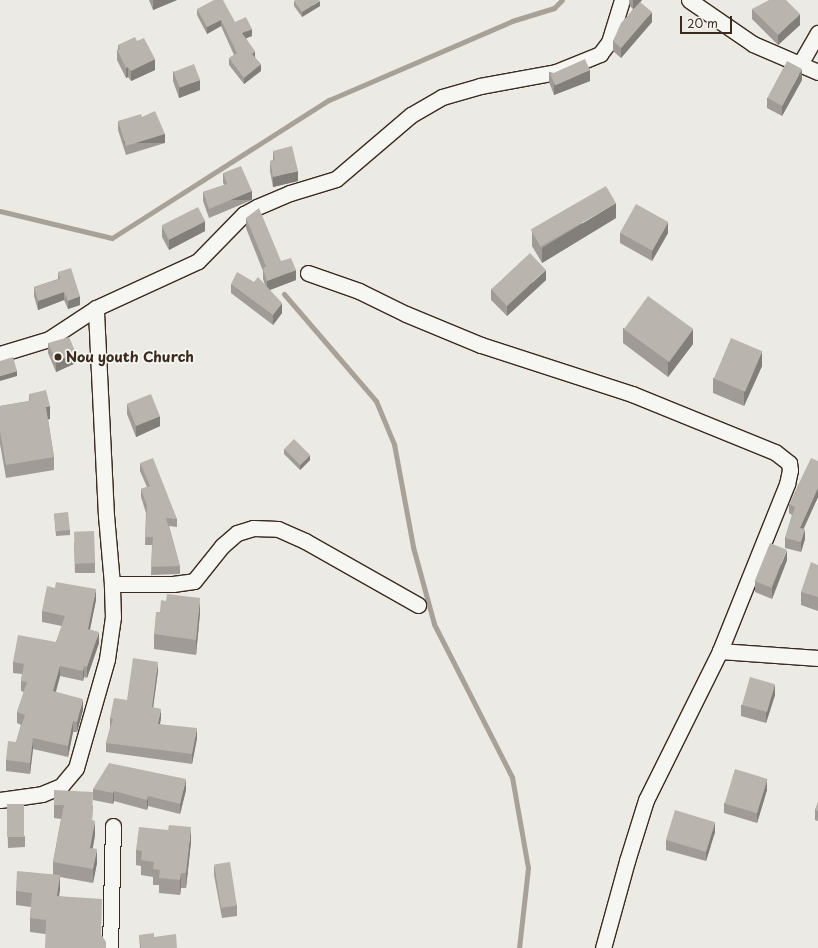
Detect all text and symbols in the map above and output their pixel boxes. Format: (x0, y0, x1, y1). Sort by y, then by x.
scale bar (682, 8, 734, 34)
text: 20 m (687, 14, 718, 32)
place label: Nou youth Church (66, 349, 194, 365)
marker: Nou youth Church (53, 352, 63, 362)

